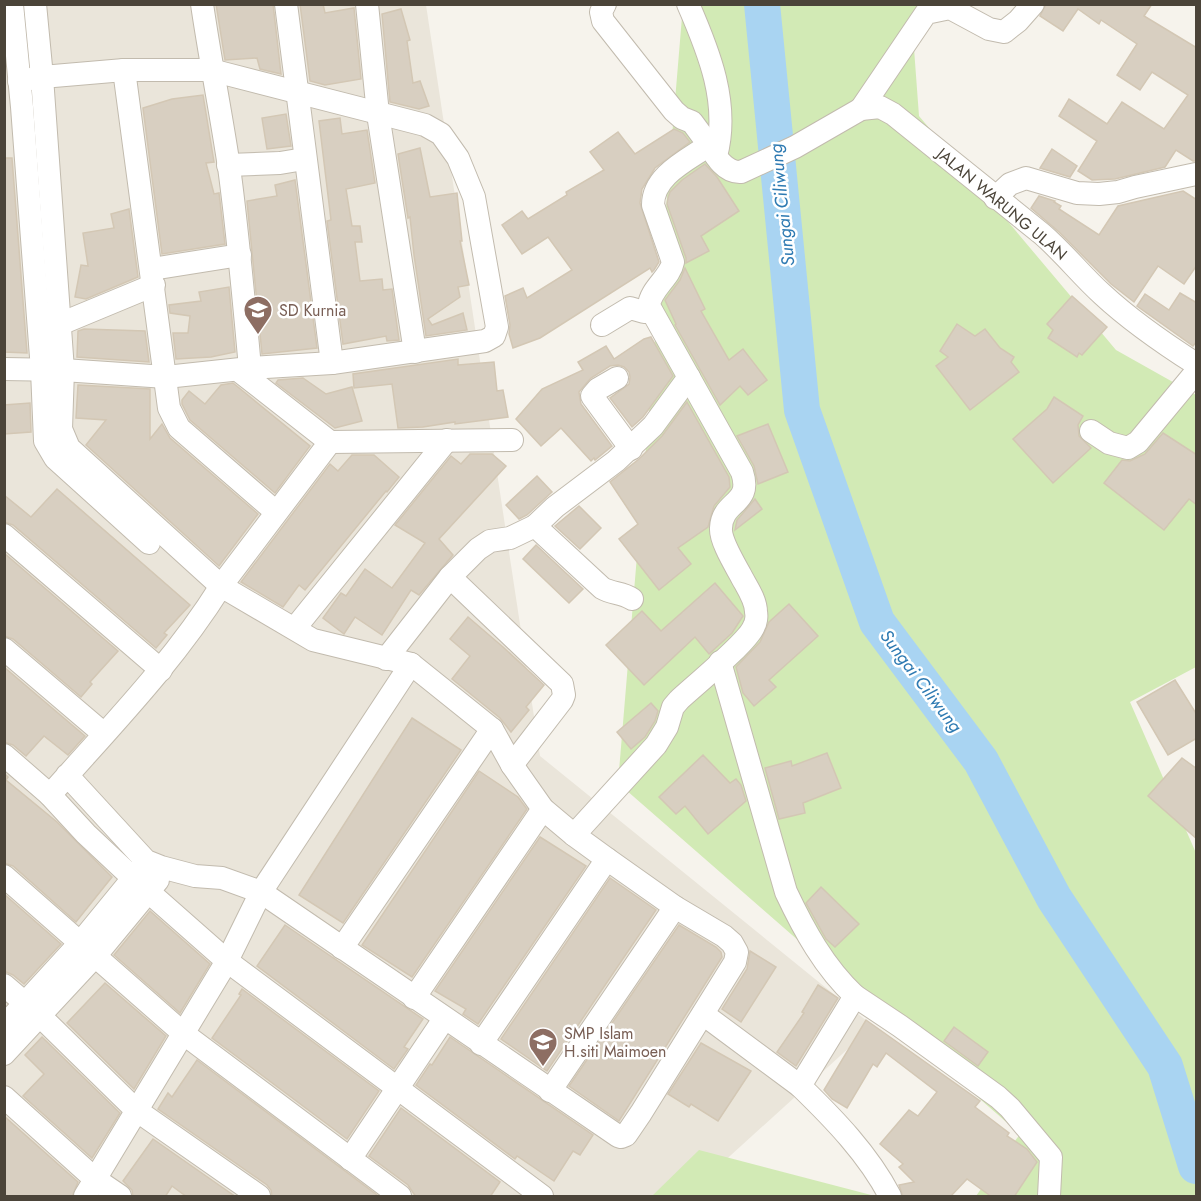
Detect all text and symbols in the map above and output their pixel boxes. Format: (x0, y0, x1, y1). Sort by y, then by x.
street label: JALAN WARUNG ULAN (930, 141, 1072, 265)
water label: Sungai Ciliwung (763, 142, 801, 268)
school or university icon: SD Kurnia (242, 294, 274, 336)
place label: SD Kurnia (279, 299, 346, 322)
water label: Sungai Ciliwung (874, 624, 968, 738)
place label: SMP Islam H.siti Maimoen (564, 1022, 666, 1063)
school or university icon: SMP Islam H.siti Maimoen (527, 1026, 559, 1068)

